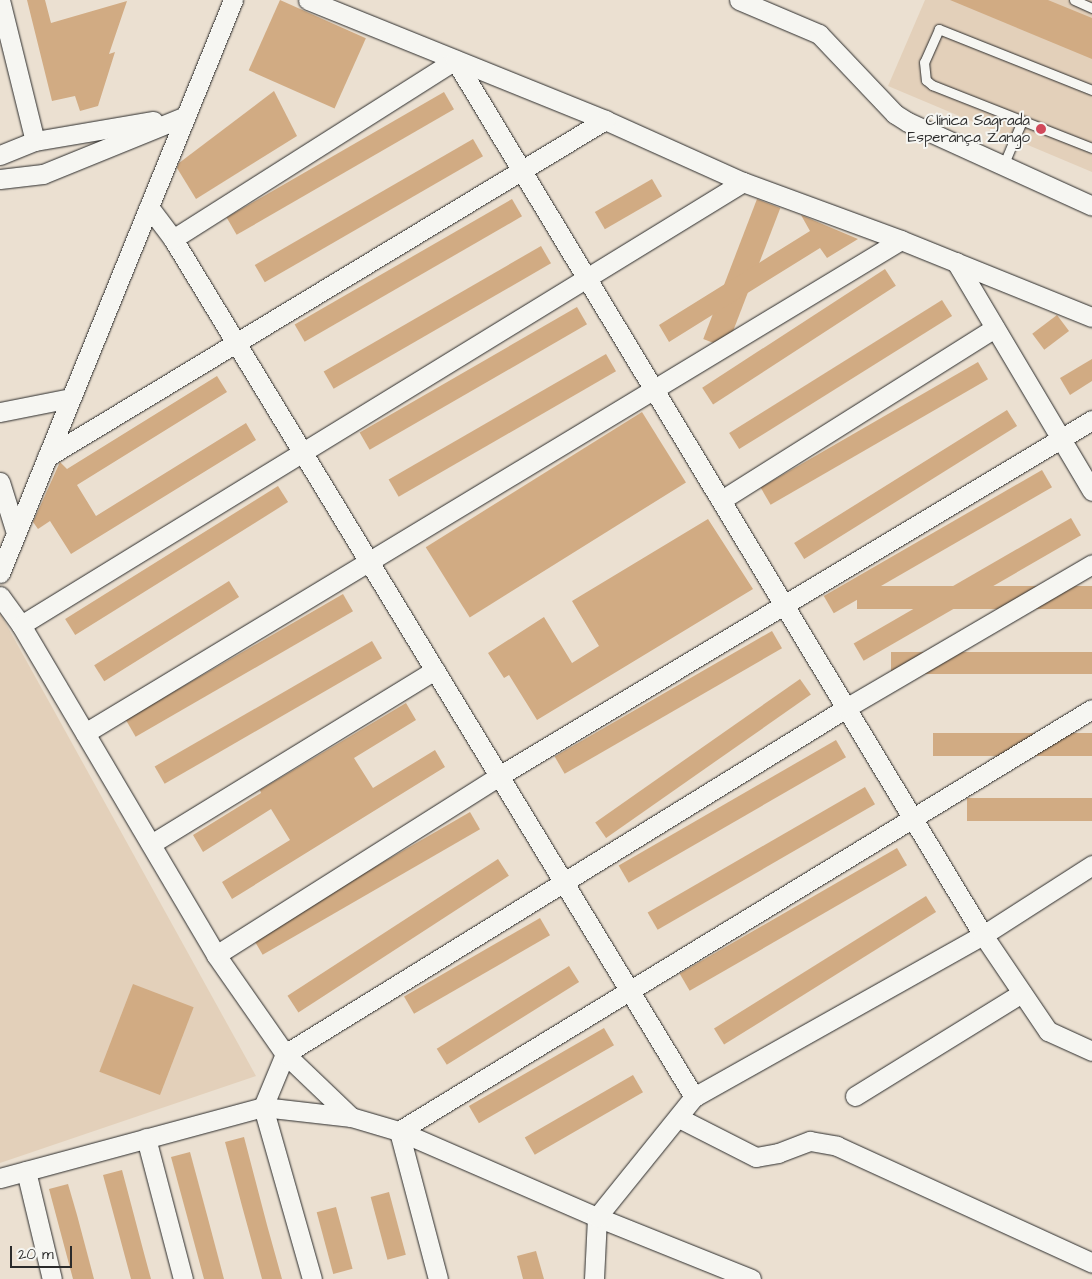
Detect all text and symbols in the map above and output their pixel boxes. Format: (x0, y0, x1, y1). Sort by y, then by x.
place label: Clínica Sagrada Esperança Zango (908, 111, 1030, 146)
marker: Clínica Sagrada Esperança Zango (1034, 122, 1048, 136)
scale bar (12, 1236, 75, 1268)
text: 20 m (18, 1244, 54, 1265)

